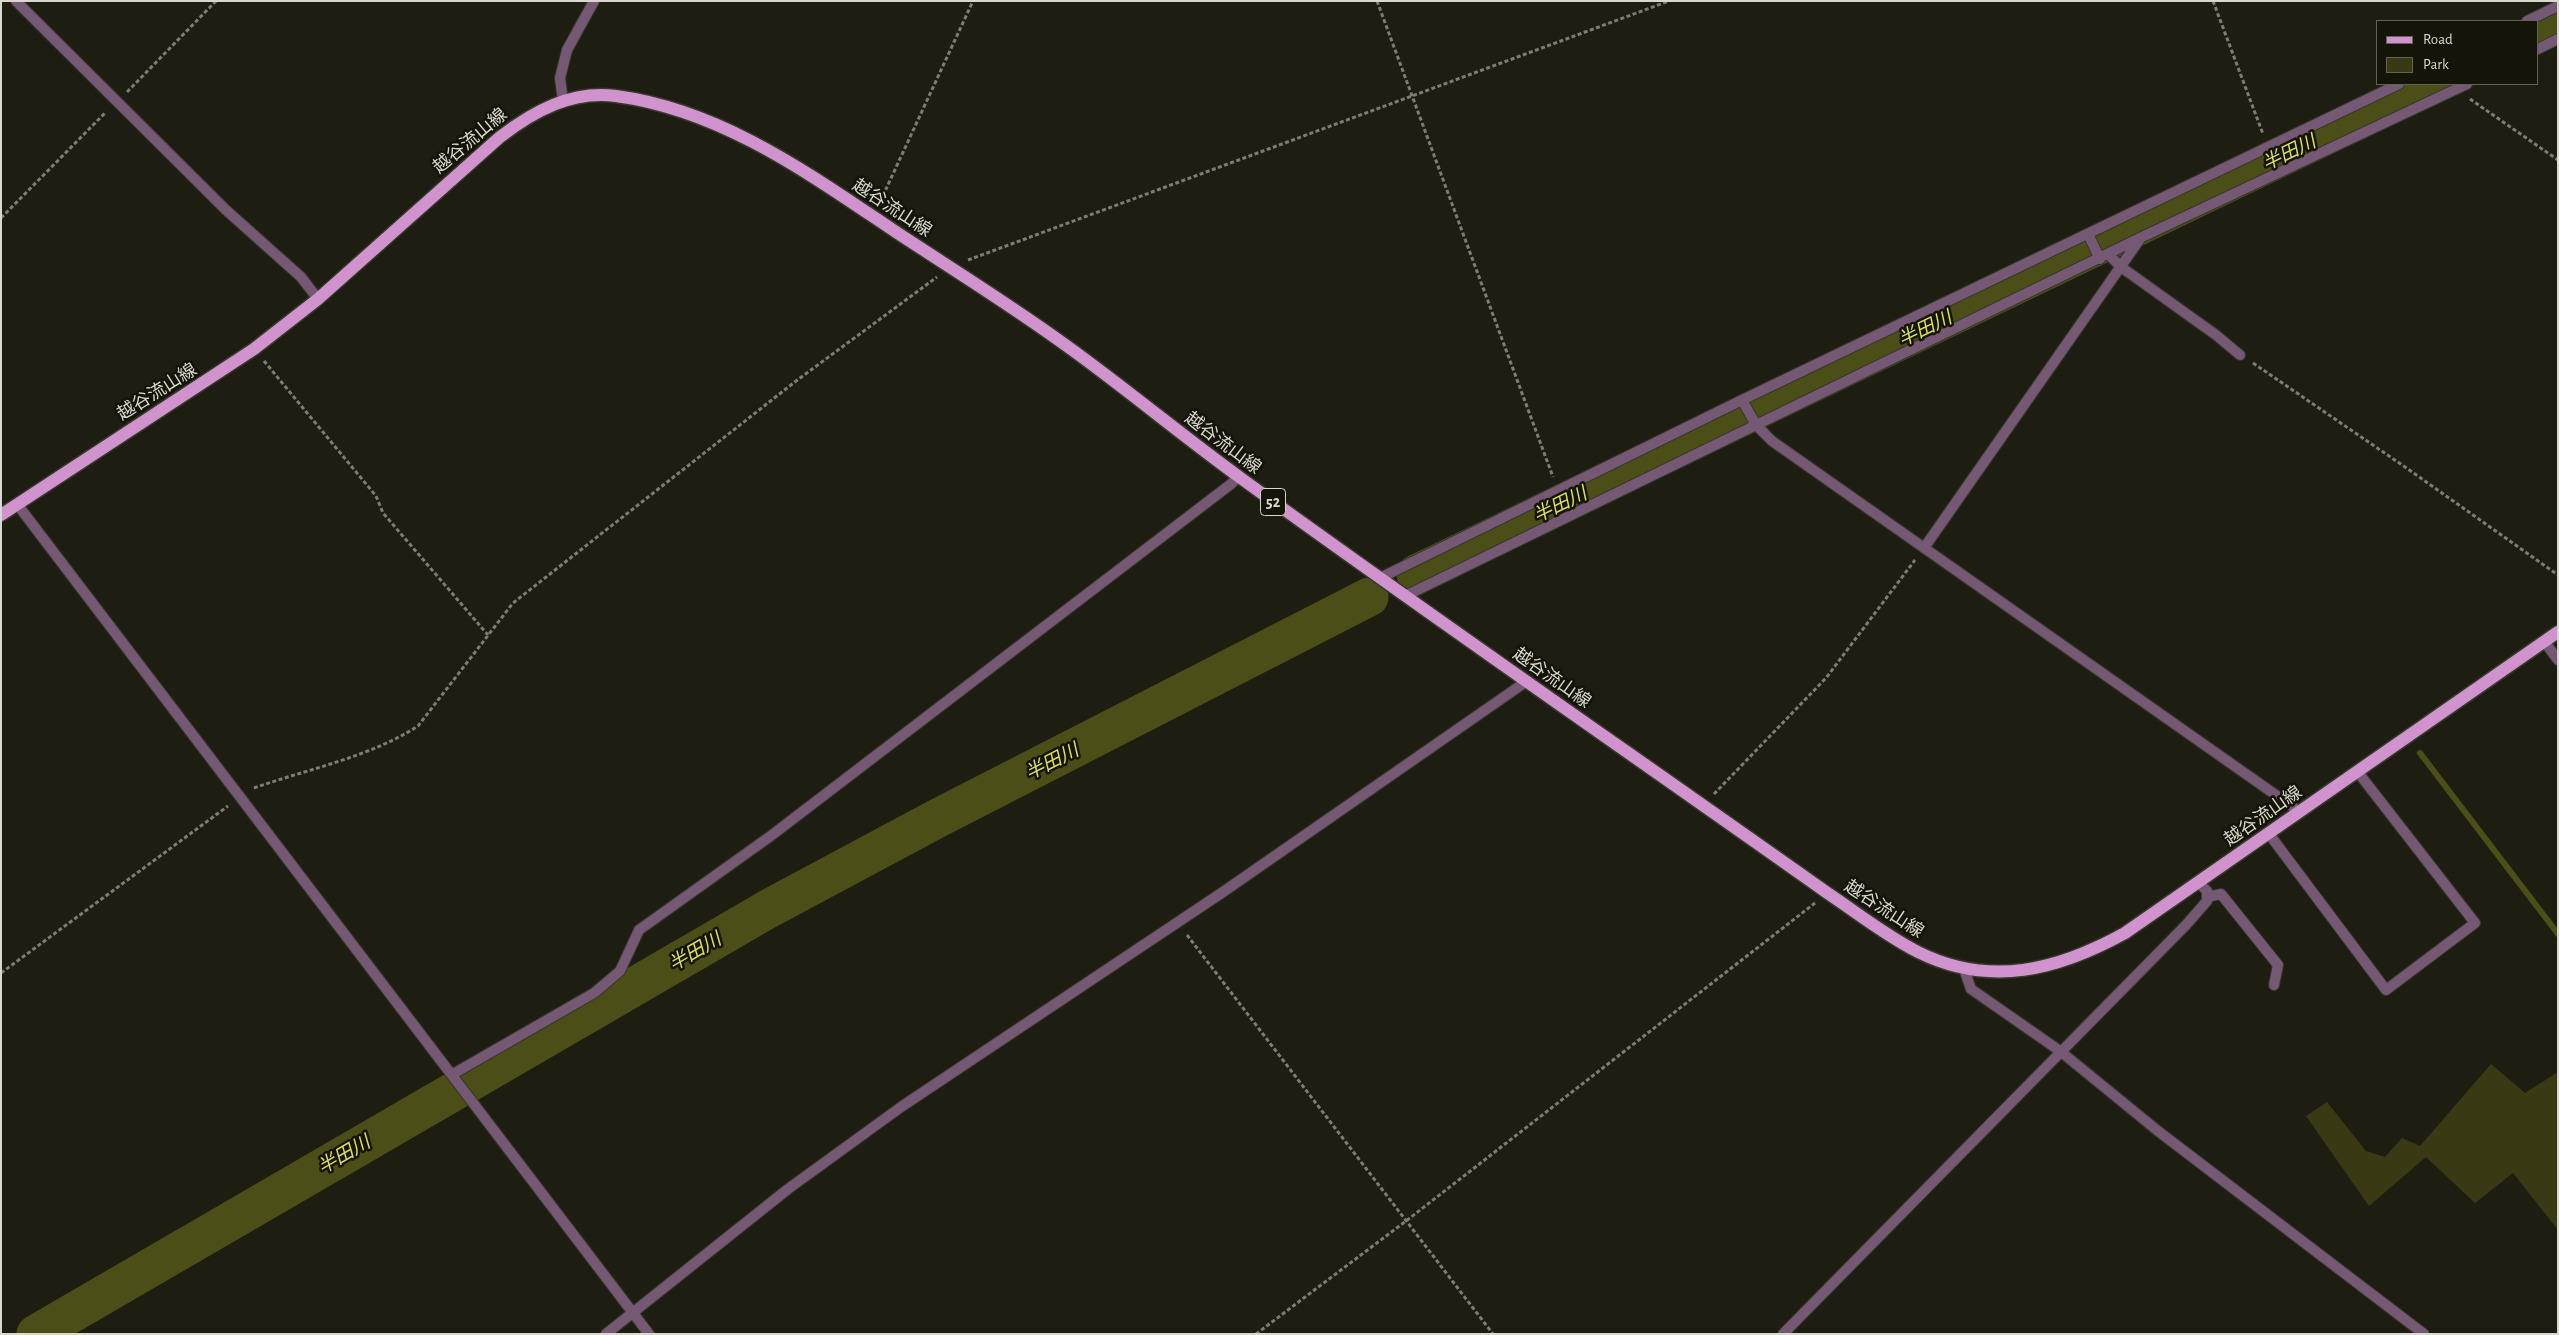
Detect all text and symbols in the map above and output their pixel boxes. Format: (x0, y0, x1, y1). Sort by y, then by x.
legend (2376, 20, 2539, 85)
text: Road (2423, 32, 2453, 47)
text: Park (2423, 57, 2449, 72)
street label: 越谷流山線 (429, 104, 511, 178)
water label: 半田川 (2258, 130, 2320, 176)
street label: 越谷流山線 (848, 174, 936, 242)
water label: 半田川 (1894, 306, 1956, 352)
street label: 越谷流山線 (113, 359, 201, 425)
street label: 越谷流山線 (1181, 407, 1265, 479)
water label: 半田川 (1529, 482, 1591, 528)
road number: 52 (1260, 488, 1286, 516)
street label: 越谷流山線 (1509, 643, 1595, 713)
water label: 半田川 (1021, 739, 1083, 785)
street label: 越谷流山線 (2220, 781, 2306, 851)
street label: 越谷流山線 (1840, 875, 1928, 943)
water label: 半田川 (665, 928, 725, 976)
water label: 半田川 (314, 1131, 374, 1179)

